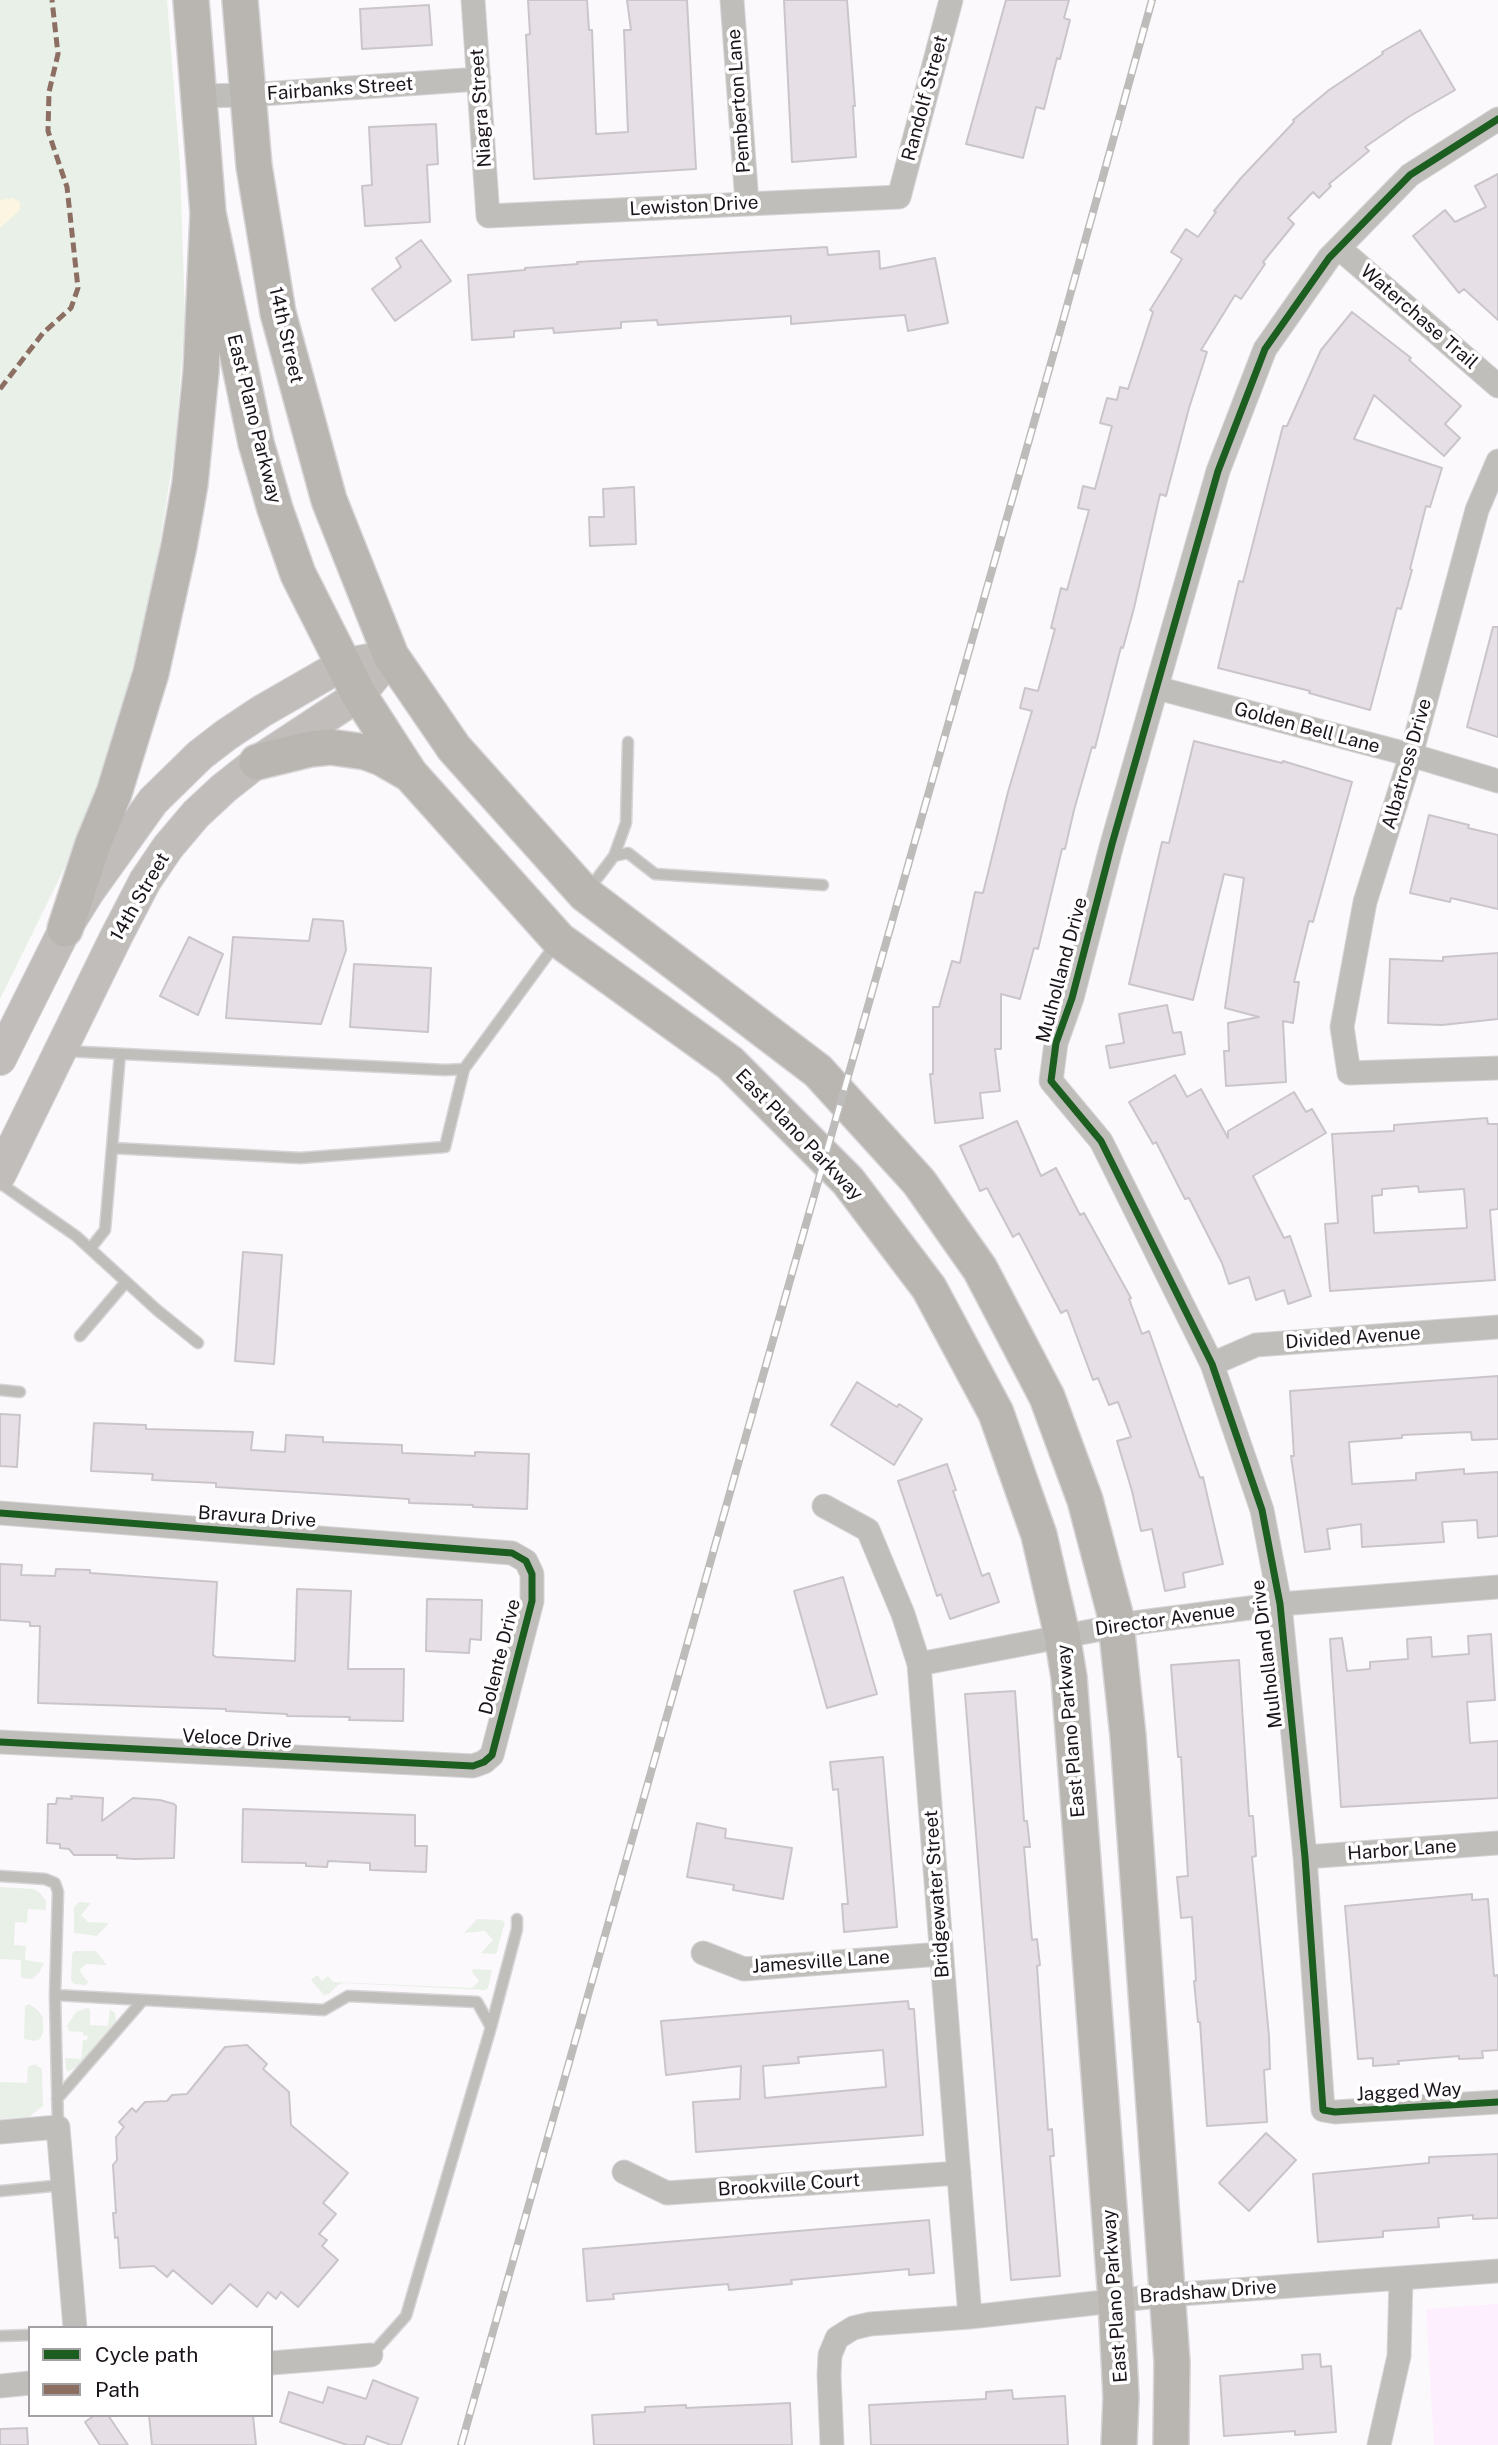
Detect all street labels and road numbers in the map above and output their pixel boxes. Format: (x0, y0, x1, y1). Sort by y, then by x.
street label: Pemberton Lane (723, 28, 755, 174)
street label: Randolf Street (897, 33, 953, 163)
street label: Niagra Street (465, 48, 497, 168)
street label: Fairbanks Street (266, 73, 414, 105)
street label: Lewiston Drive (629, 191, 759, 221)
street label: Waterchase Trail (1356, 260, 1482, 374)
street label: 14th Street (264, 285, 308, 385)
street label: East Plano Parkway (222, 332, 286, 506)
street label: Albatross Drive (1377, 696, 1437, 832)
street label: Golden Bell Lane (1232, 698, 1382, 758)
street label: 14th Street (106, 849, 174, 945)
street label: Mulholland Drive (1032, 895, 1092, 1045)
street label: East Plano Parkway (730, 1065, 868, 1205)
street label: Divided Avenue (1285, 1322, 1421, 1354)
street label: Bravura Drive (197, 1501, 317, 1533)
street label: Mulholland Drive (1247, 1578, 1287, 1730)
street label: Dolente Drive (475, 1597, 525, 1717)
street label: Director Avenue (1094, 1599, 1236, 1641)
street label: East Plano Parkway (1052, 1643, 1090, 1819)
street label: Veloce Drive (182, 1725, 292, 1753)
street label: Bridgewater Street (920, 1809, 954, 1979)
street label: Harbor Lane (1347, 1835, 1457, 1865)
street label: Jamesville Lane (751, 1946, 891, 1978)
street label: Jagged Way (1356, 2078, 1462, 2106)
street label: Brookville Court (717, 2169, 861, 2201)
street label: East Plano Parkway (1098, 2209, 1132, 2383)
street label: Bradshaw Drive (1139, 2276, 1277, 2308)

